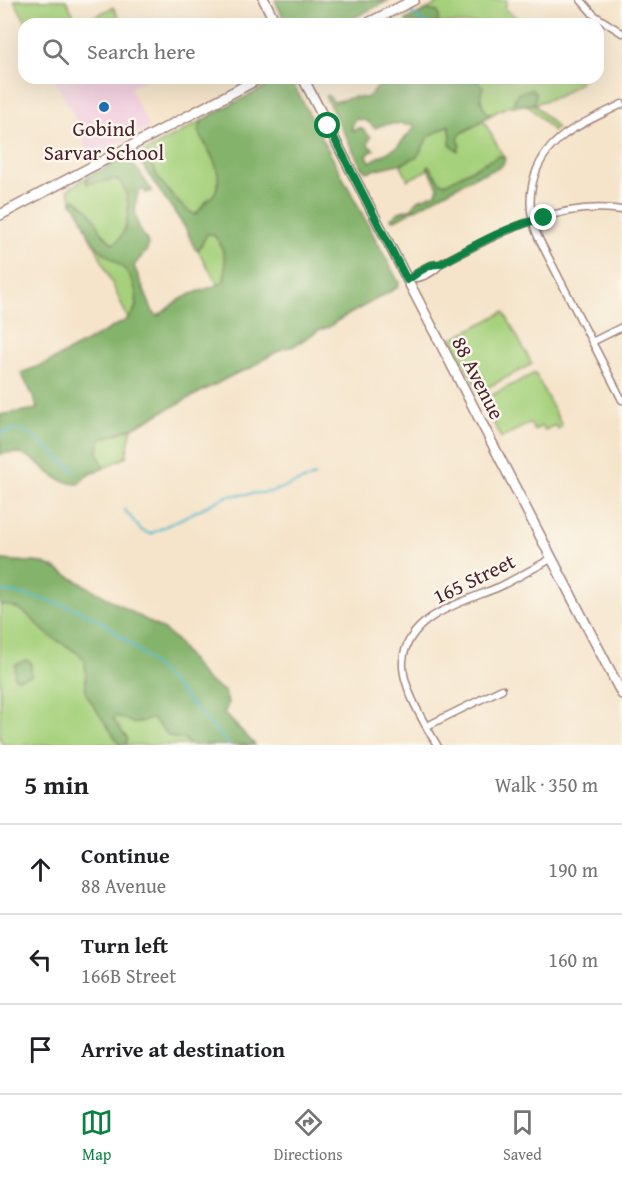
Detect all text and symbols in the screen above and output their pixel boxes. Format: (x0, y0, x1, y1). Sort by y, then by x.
search box (18, 18, 604, 84)
icon: search (39, 35, 72, 68)
text: Search here (87, 35, 196, 67)
marker: Gobind Sarvar School (97, 100, 111, 114)
route start (314, 112, 340, 138)
place label: Gobind Sarvar School (44, 113, 164, 168)
route end (530, 204, 556, 230)
street label: 88 Avenue (444, 331, 513, 425)
street label: 165 Street (427, 545, 521, 612)
text: 5 min (24, 765, 89, 804)
text: Walk · 350 m (495, 770, 598, 799)
text: Continue (81, 839, 170, 871)
icon: ahead (24, 853, 57, 886)
text: 190 m (548, 855, 598, 884)
text: 88 Avenue (81, 871, 166, 900)
text: Turn left (81, 929, 168, 961)
icon: left (24, 943, 57, 976)
text: 160 m (548, 945, 598, 974)
text: 166B Street (81, 961, 176, 990)
icon: arrive (24, 1033, 57, 1066)
text: Arrive at destination (81, 1033, 285, 1065)
tab: Map (80, 1106, 113, 1166)
tab: Directions (274, 1106, 343, 1166)
tab: Saved (503, 1106, 542, 1166)

